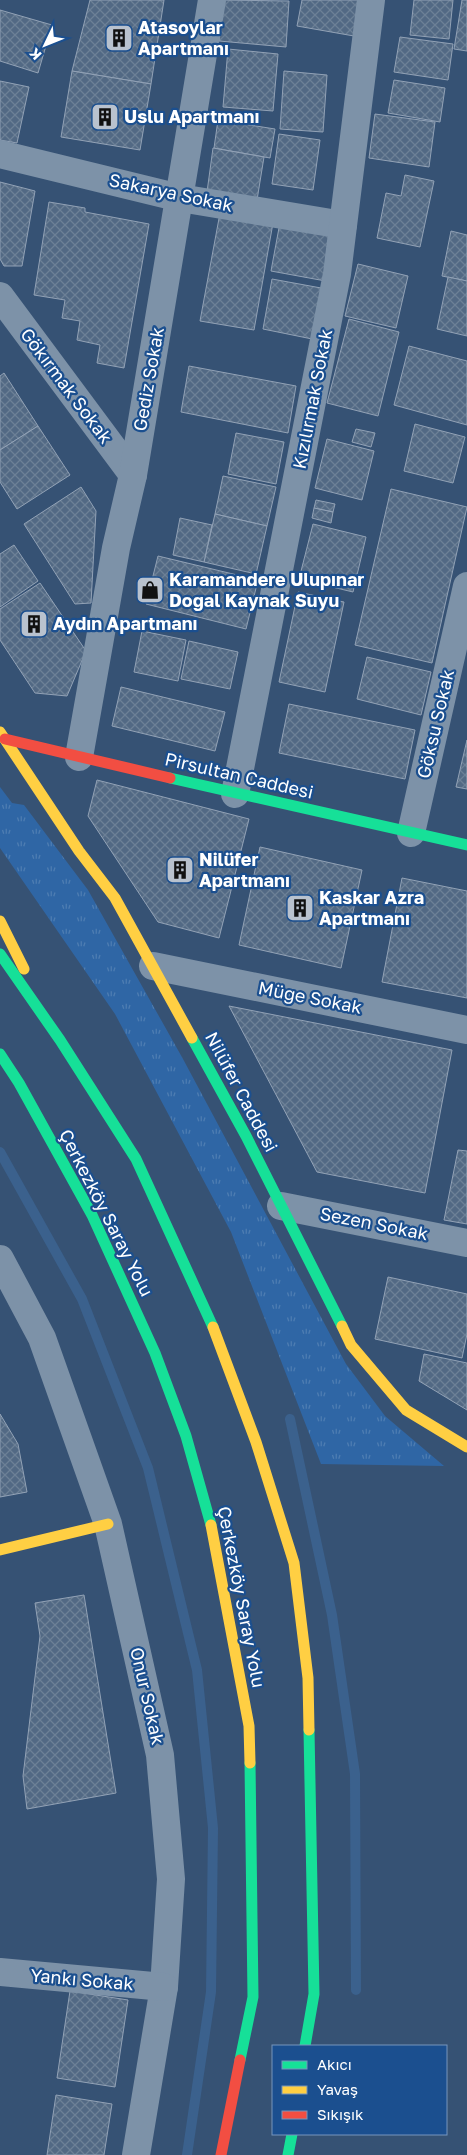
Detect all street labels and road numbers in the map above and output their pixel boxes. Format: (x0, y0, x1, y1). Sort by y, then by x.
street label: Sakarya Sokak (107, 168, 235, 216)
street label: Gökırmak Sokak (16, 323, 117, 447)
street label: Gediz Sokak (128, 325, 168, 433)
street label: Kızılırmak Sokak (288, 327, 336, 471)
street label: Göksu Sokak (412, 667, 458, 780)
street label: Pirsultan Caddesi (163, 747, 316, 803)
street label: Müge Sokak (257, 976, 364, 1018)
street label: Nilüfer Caddesi (201, 1028, 283, 1155)
street label: Çerkezköy Saray Yolu (55, 1125, 159, 1300)
street label: Sezen Sokak (318, 1202, 430, 1244)
street label: Çerkezköy Saray Yolu (214, 1504, 270, 1689)
street label: Onur Sokak (126, 1645, 170, 1747)
street label: Yankı Sokak (30, 1964, 135, 1994)

